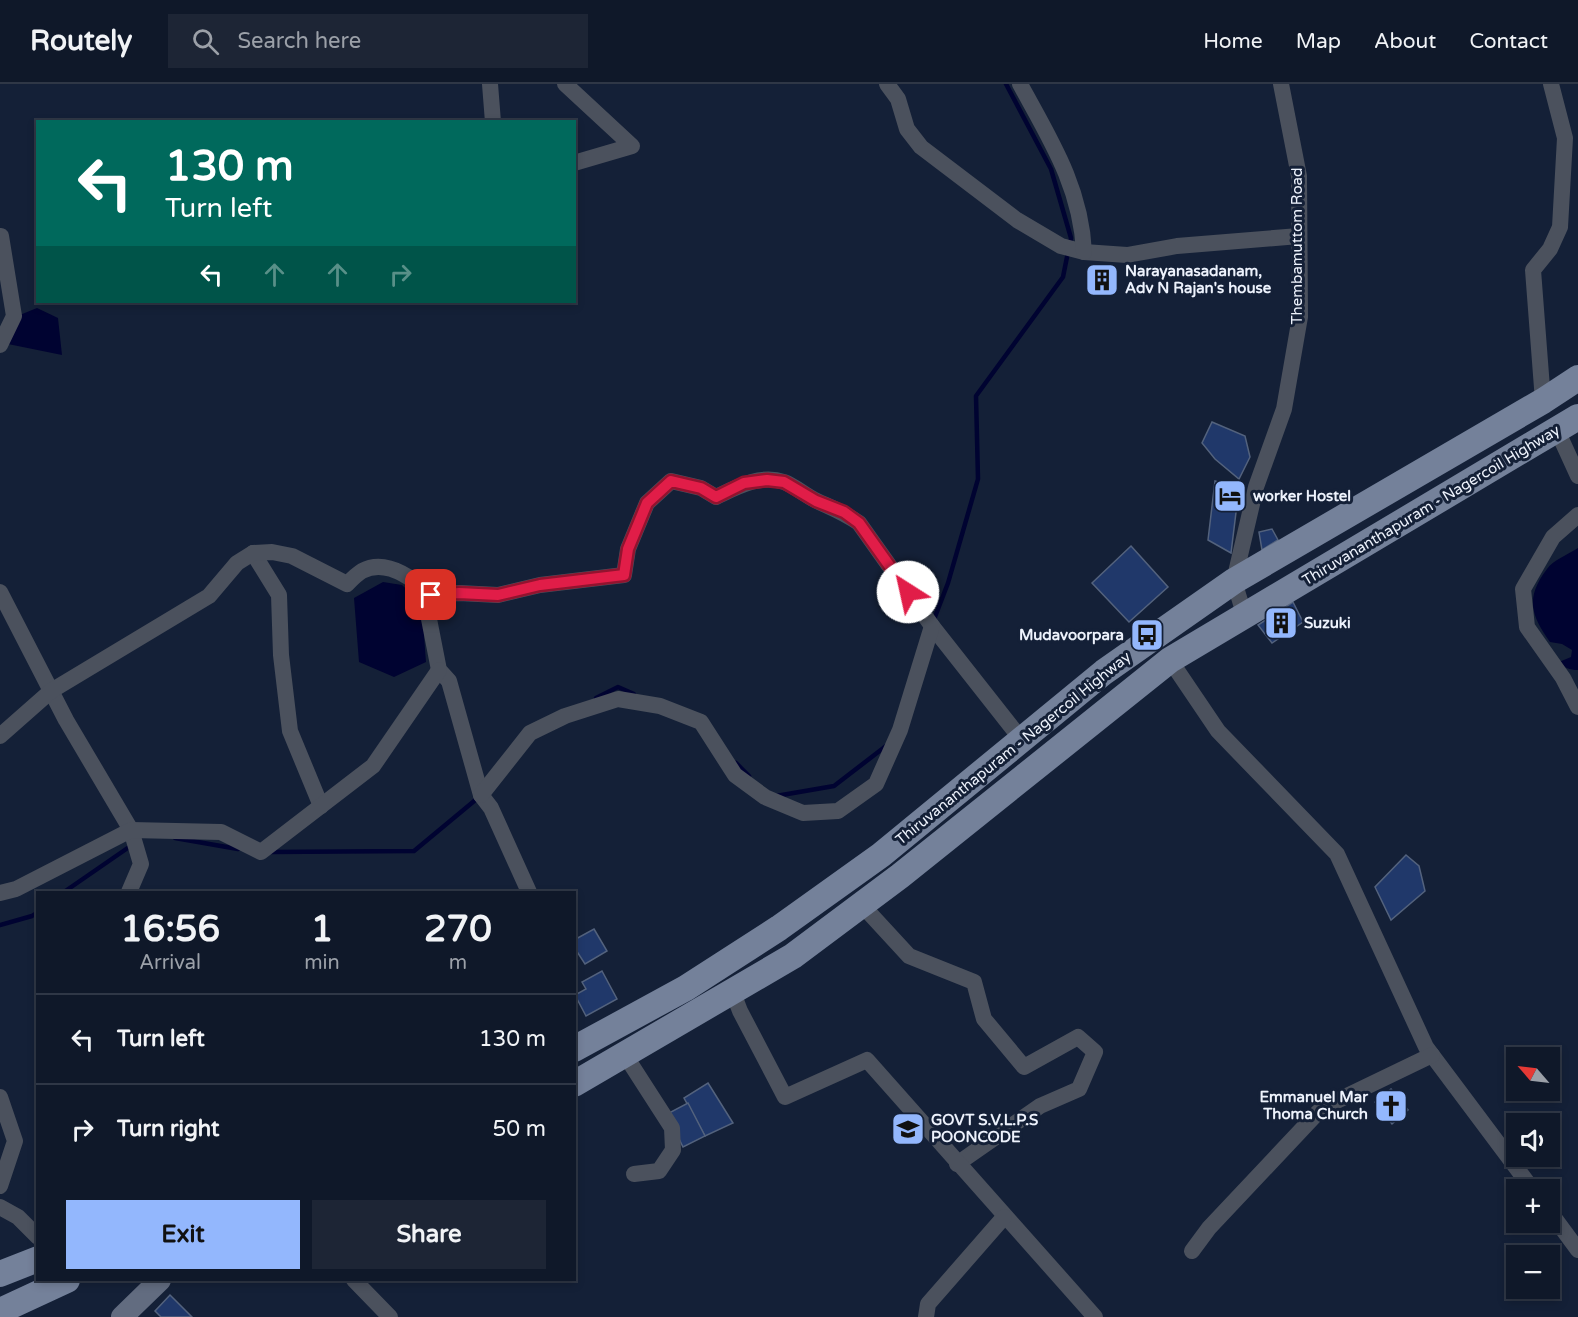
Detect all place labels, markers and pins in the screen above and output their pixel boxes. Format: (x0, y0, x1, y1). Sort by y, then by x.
building icon: Narayanasadanam, Adv N Rajan's house (1084, 262, 1120, 298)
place label: Narayanasadanam, Adv N Rajan's house (1125, 262, 1272, 298)
hotel icon: worker Hostel (1212, 478, 1248, 514)
place label: worker Hostel (1253, 487, 1351, 505)
pin (405, 569, 456, 620)
building icon: Suzuki (1263, 605, 1299, 641)
place label: Suzuki (1304, 614, 1351, 632)
bus stop icon: Mudavoorpara (1129, 617, 1165, 653)
place label: Mudavoorpara (1019, 626, 1124, 645)
place label: Emmanuel Mar Thoma Church (1260, 1088, 1368, 1123)
church icon: Emmanuel Mar Thoma Church (1373, 1088, 1409, 1124)
school or university icon: GOVT S.V.L.P.S POONCODE (890, 1111, 926, 1147)
place label: GOVT S.V.L.P.S POONCODE (931, 1111, 1038, 1146)

